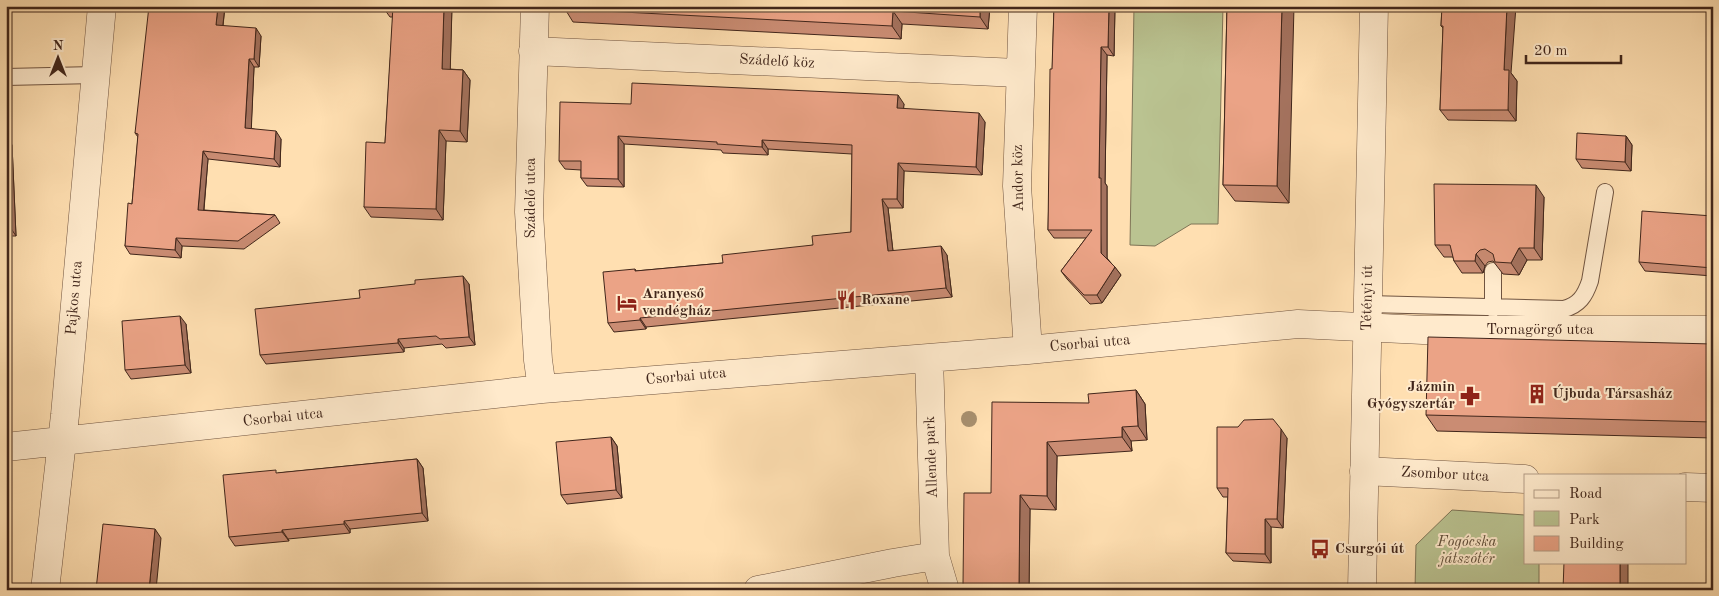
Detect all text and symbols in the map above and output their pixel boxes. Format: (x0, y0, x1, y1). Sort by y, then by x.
north arrow (32, 32, 82, 82)
scale bar (1526, 32, 1622, 64)
text: N (53, 39, 64, 53)
text: 20 m (1534, 44, 1568, 59)
street label: Szádelő köz (739, 53, 815, 71)
street label: Andor köz (1011, 144, 1027, 212)
street label: Szádelő utca (524, 157, 539, 238)
street label: Pajkos utca (64, 259, 86, 336)
street label: Tétényi út (1360, 265, 1376, 331)
place label: Aranyeső vendégház (642, 287, 711, 319)
restaurant icon: Roxane (835, 289, 857, 311)
hotel icon: Aranyeső vendégház (616, 292, 638, 314)
place label: Roxane (861, 293, 910, 308)
street label: Tornagörgő utca (1486, 323, 1594, 338)
street label: Csorbai utca (1049, 333, 1131, 355)
street label: Csorbai utca (645, 366, 727, 388)
place label: Jázmin Gyógyszertár (1367, 380, 1455, 412)
building icon: Újbuda Társasház (1526, 383, 1548, 405)
place label: Újbuda Társasház (1552, 384, 1672, 402)
pharmacy icon: Jázmin Gyógyszertár (1459, 385, 1481, 407)
street label: Csorbai utca (242, 406, 324, 430)
street label: Allende park (923, 415, 941, 499)
street label: Zsombor utca (1401, 465, 1490, 485)
legend (1524, 474, 1686, 564)
text: Road (1569, 487, 1603, 502)
text: Park (1569, 513, 1600, 528)
park label: Fogócska játszótér (1436, 535, 1497, 567)
text: Building (1569, 537, 1624, 552)
bus stop icon: Csurgói út (1309, 538, 1331, 560)
place label: Csurgói út (1335, 542, 1405, 557)

